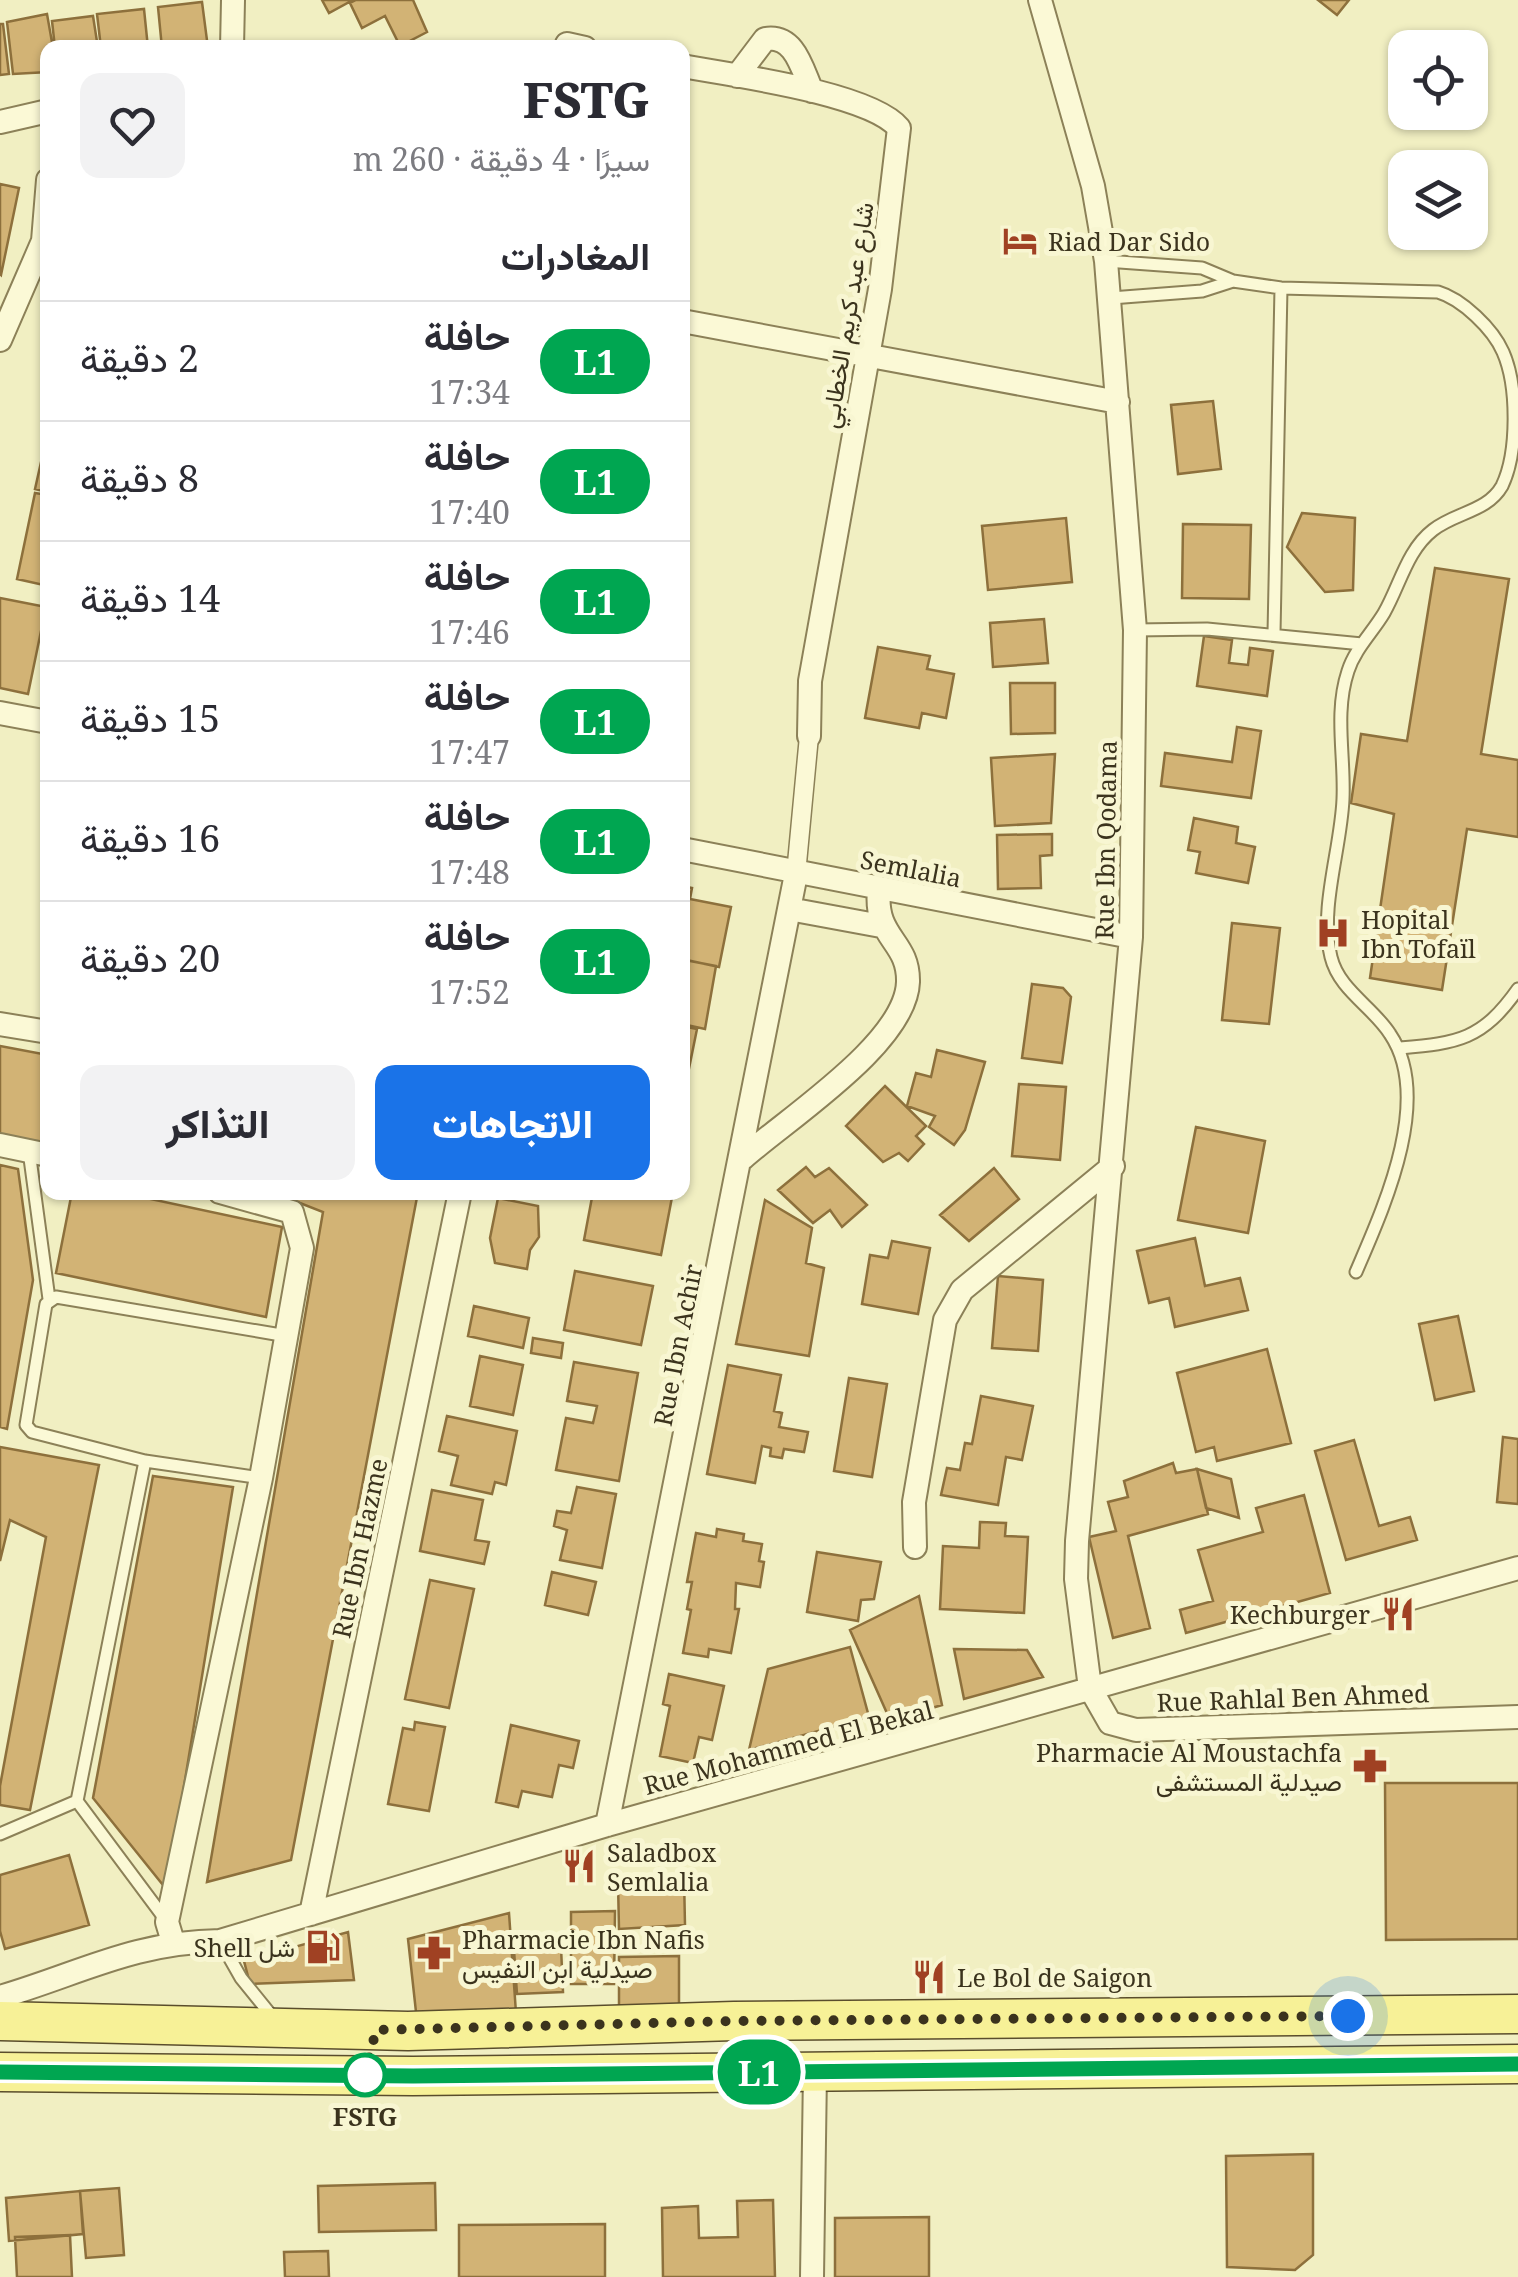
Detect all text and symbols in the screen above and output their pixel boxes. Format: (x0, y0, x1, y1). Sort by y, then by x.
map controls (1388, 30, 1488, 250)
button: locate (1388, 30, 1488, 130)
text: FSTG (523, 67, 650, 132)
button: heart (80, 73, 185, 178)
text: سيرًا · 4 دقيقة · 260 m (353, 137, 650, 180)
button: layers (1388, 150, 1488, 250)
street label: شارع عبد كريم الخطابي (811, 199, 886, 431)
hotel icon: Riad Dar Sido (1001, 222, 1039, 260)
place label: Riad Dar Sido (1048, 224, 1210, 258)
text: المغادرات (501, 229, 650, 281)
text: حافلة (424, 309, 510, 361)
text: 2 دقيقة (80, 331, 199, 383)
text: L1 (574, 338, 616, 385)
text: 17:34 (429, 370, 510, 413)
text: حافلة (424, 429, 510, 481)
text: 8 دقيقة (80, 451, 199, 503)
text: L1 (574, 458, 616, 505)
text: 17:40 (429, 490, 510, 533)
text: حافلة (424, 549, 510, 601)
text: 14 دقيقة (80, 571, 220, 623)
text: L1 (574, 578, 616, 625)
text: 17:46 (429, 610, 510, 653)
text: حافلة (424, 669, 510, 721)
text: 15 دقيقة (80, 691, 220, 743)
text: L1 (574, 698, 616, 745)
text: 17:47 (429, 730, 510, 773)
street label: Rue Ibn Qodama (1086, 740, 1124, 940)
text: حافلة (424, 789, 510, 841)
text: 16 دقيقة (80, 811, 220, 863)
text: L1 (574, 818, 616, 865)
street label: Semlalia (858, 842, 964, 894)
text: 17:48 (429, 850, 510, 893)
place label: Hopital Ibn Tofaïl (1361, 902, 1476, 965)
text: حافلة (424, 909, 510, 961)
hospital icon: Hopital Ibn Tofaïl (1314, 914, 1352, 952)
text: 20 دقيقة (80, 931, 220, 983)
text: L1 (574, 938, 616, 985)
text: 17:52 (429, 970, 510, 1013)
button: التذاكر (80, 1065, 355, 1180)
button: الاتجاهات (375, 1065, 650, 1180)
street label: Rue Ibn Achir (645, 1261, 709, 1429)
street label: Rue Ibn Hazme (323, 1455, 395, 1641)
restaurant icon: Kechburger (1379, 1595, 1417, 1633)
place label: Kechburger (1230, 1597, 1370, 1631)
street label: Rue Rahlal Ben Ahmed (1156, 1675, 1430, 1719)
street label: Rue Mohammed El Bekal (639, 1692, 937, 1802)
place label: Pharmacie Al Moustachfa صيدلية المستشفى (1036, 1735, 1342, 1798)
pharmacy icon: Pharmacie Al Moustachfa صيدلية المستشفى (1351, 1747, 1389, 1785)
place label: Saladbox Semlalia (607, 1835, 717, 1898)
restaurant icon: Saladbox Semlalia (560, 1847, 598, 1885)
place label: Pharmacie Ibn Nafis صيدلية ابن النفيس (462, 1922, 705, 1985)
fuel station icon: Shell شل (304, 1928, 342, 1966)
place label: Shell شل (194, 1930, 295, 1964)
pharmacy icon: Pharmacie Ibn Nafis صيدلية ابن النفيس (415, 1934, 453, 1972)
restaurant icon: Le Bol de Saigon (910, 1958, 948, 1996)
place label: Le Bol de Saigon (957, 1960, 1152, 1994)
your location (1323, 1991, 1373, 2041)
line badge: L1 (714, 2040, 804, 2104)
text: L1 (738, 2049, 780, 2096)
marker: FSTG (344, 2054, 386, 2096)
place label: FSTG (333, 2099, 397, 2133)

